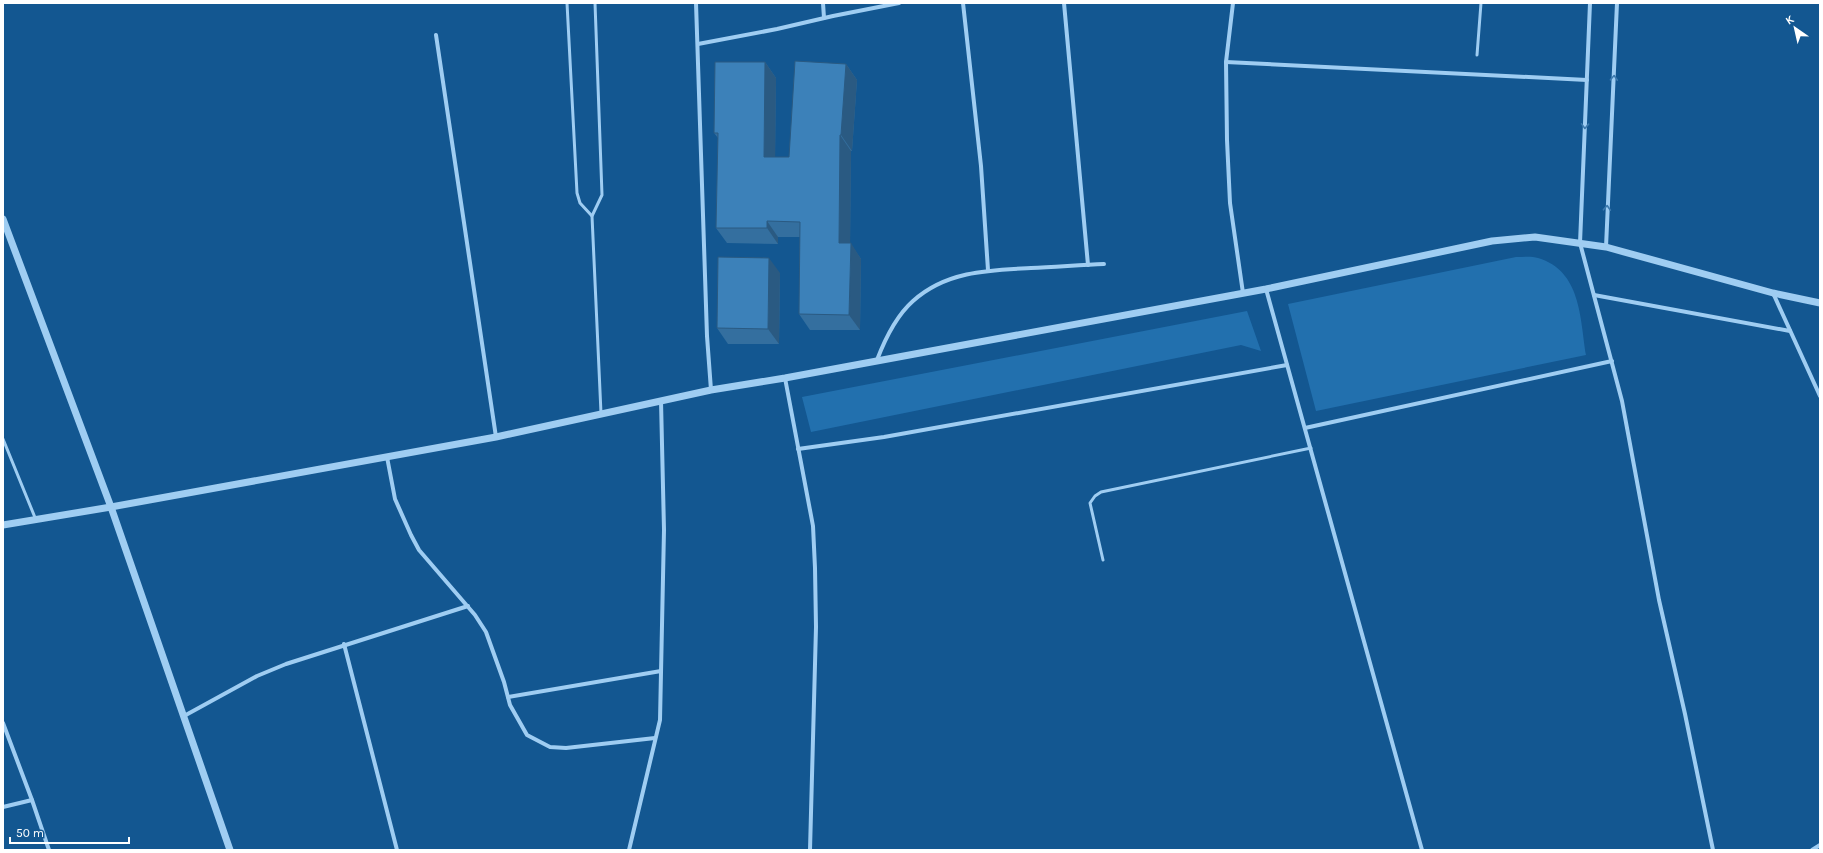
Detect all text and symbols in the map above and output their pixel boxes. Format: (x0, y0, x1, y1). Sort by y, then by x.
north arrow (1775, 8, 1815, 48)
text: K (1783, 12, 1797, 28)
one-way arrow (1609, 75, 1618, 81)
one-way arrow (1581, 123, 1590, 129)
one-way arrow (1603, 205, 1612, 211)
scale bar (10, 819, 129, 845)
text: 50 m (16, 826, 44, 840)

